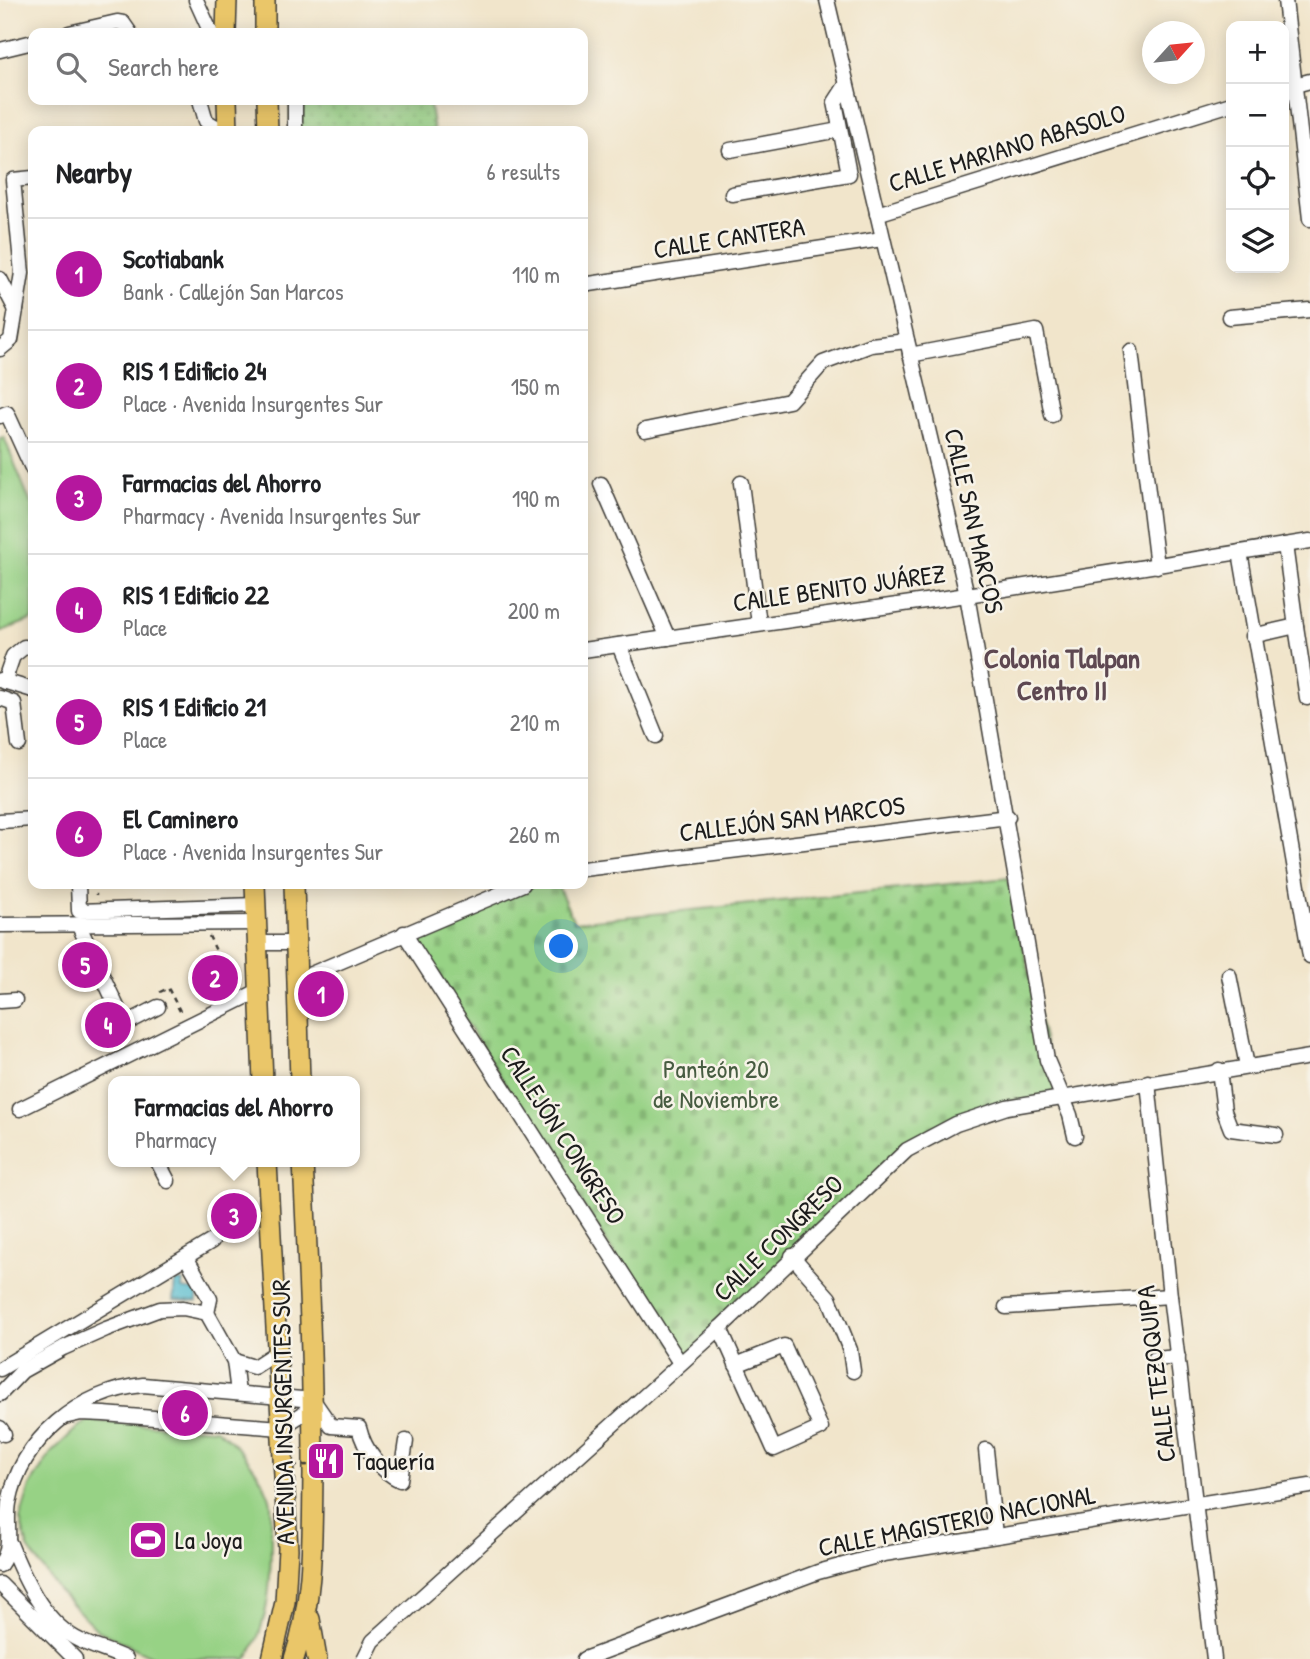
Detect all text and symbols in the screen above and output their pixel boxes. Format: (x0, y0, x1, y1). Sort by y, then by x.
north arrow (1142, 21, 1205, 84)
map controls (1226, 21, 1289, 273)
button: + (1226, 21, 1289, 84)
search box (28, 28, 588, 105)
icon: search (52, 48, 90, 86)
text: Search here (108, 49, 219, 84)
button: − (1226, 84, 1289, 147)
street label: CALLE MARIANO ABASOLO (884, 95, 1130, 200)
button: locate (1226, 147, 1289, 210)
text: Nearby (56, 152, 132, 192)
text: 6 results (487, 156, 560, 187)
street label: CALLE CANTERA (651, 208, 807, 267)
button: layers (1226, 210, 1289, 273)
text: Scotiabank (123, 241, 224, 276)
text: 1 (75, 259, 83, 290)
text: 110 m (512, 259, 560, 290)
text: Bank · Callejón San Marcos (123, 276, 344, 307)
text: RIS 1 Edificio 24 (123, 353, 266, 388)
text: 2 (74, 371, 84, 402)
text: 150 m (511, 371, 560, 402)
text: Place · Avenida Insurgentes Sur (123, 388, 383, 419)
street label: CALLE SAN MARCOS (936, 425, 1013, 617)
text: Farmacias del Ahorro (123, 465, 321, 500)
text: 3 (74, 483, 84, 514)
text: 190 m (512, 483, 560, 514)
text: Pharmacy · Avenida Insurgentes Sur (123, 500, 421, 531)
street label: CALLE BENITO JUÁREZ (731, 555, 947, 620)
text: RIS 1 Edificio 22 (123, 577, 269, 612)
text: 4 (75, 595, 83, 626)
text: 200 m (508, 595, 560, 626)
text: Place (123, 612, 167, 643)
district label: Colonia Tlalpan Centro II (984, 639, 1140, 709)
text: RIS 1 Edificio 21 (123, 689, 266, 724)
text: 5 (74, 707, 84, 738)
text: 210 m (510, 707, 560, 738)
text: Place (123, 724, 167, 755)
street label: CALLEJÓN SAN MARCOS (677, 787, 907, 850)
text: El Caminero (123, 801, 238, 836)
text: 6 (74, 819, 84, 850)
text: 260 m (509, 819, 560, 850)
text: Place · Avenida Insurgentes Sur (123, 836, 383, 867)
your location (544, 929, 578, 963)
pin: 5 (62, 939, 108, 991)
pin: 2 (192, 952, 238, 1004)
pin: 1 (298, 968, 344, 1020)
pin: 4 (85, 999, 131, 1051)
street label: CALLEJÓN CONGRESO (493, 1039, 634, 1231)
park label: Panteón 20 de Noviembre (653, 1051, 779, 1116)
popup (108, 1076, 360, 1167)
text: Farmacias del Ahorro (135, 1089, 333, 1124)
text: Pharmacy (135, 1124, 217, 1155)
street label: CALLE CONGRESO (705, 1167, 850, 1309)
pin: 3 (211, 1190, 257, 1242)
street label: AVENIDA INSURGENTES SUR (263, 1279, 302, 1545)
street label: CALLE TEZOQUIPA (1127, 1283, 1184, 1464)
pin: 6 (162, 1387, 208, 1439)
restaurant icon: Taquería (305, 1440, 347, 1482)
place label: Taquería (353, 1443, 434, 1478)
street label: CALLE MAGISTERIO NACIONAL (815, 1476, 1099, 1565)
sports icon: La Joya (127, 1519, 169, 1561)
place label: La Joya (175, 1522, 242, 1557)

